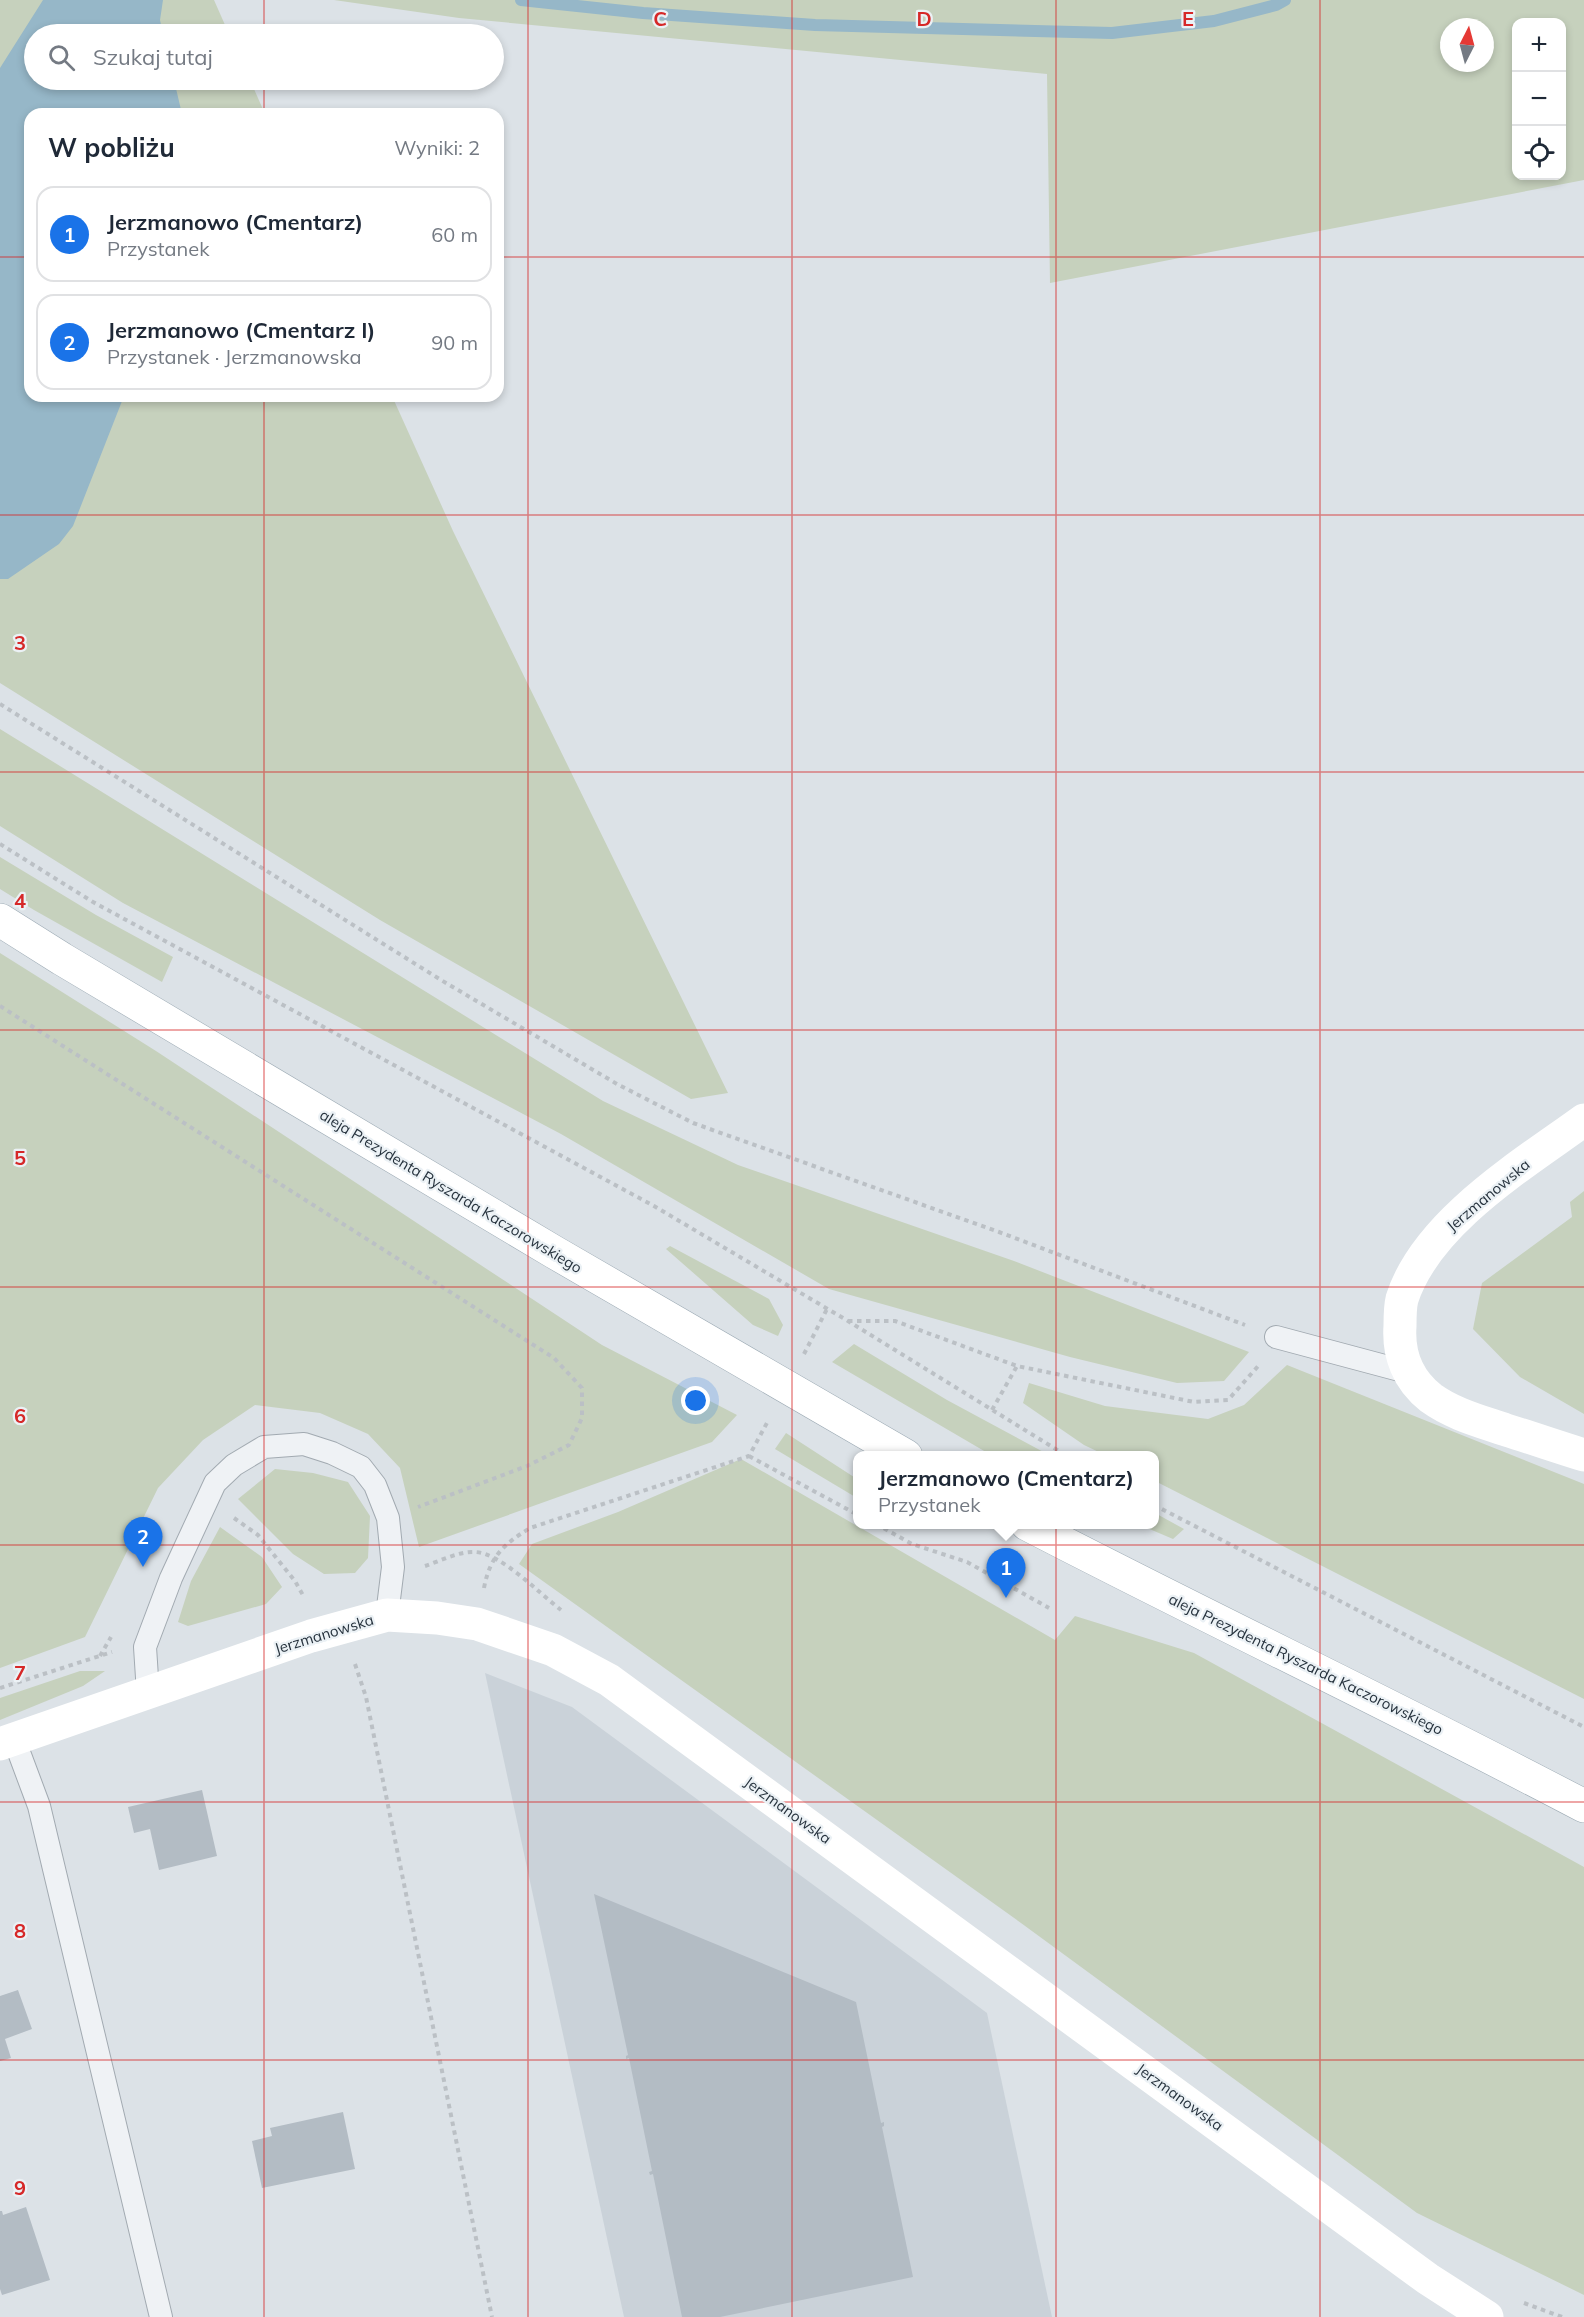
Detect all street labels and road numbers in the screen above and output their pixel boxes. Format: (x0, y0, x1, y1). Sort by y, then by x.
street label: aleja Prezydenta Ryszarda Kaczorowskiego (316, 1105, 586, 1277)
street label: Jerzmanowska (1443, 1155, 1533, 1235)
street label: aleja Prezydenta Ryszarda Kaczorowskiego (1166, 1589, 1446, 1739)
street label: Jerzmanowska (272, 1610, 376, 1658)
street label: Jerzmanowska (741, 1772, 835, 1848)
street label: Jerzmanowska (1133, 2059, 1227, 2135)

